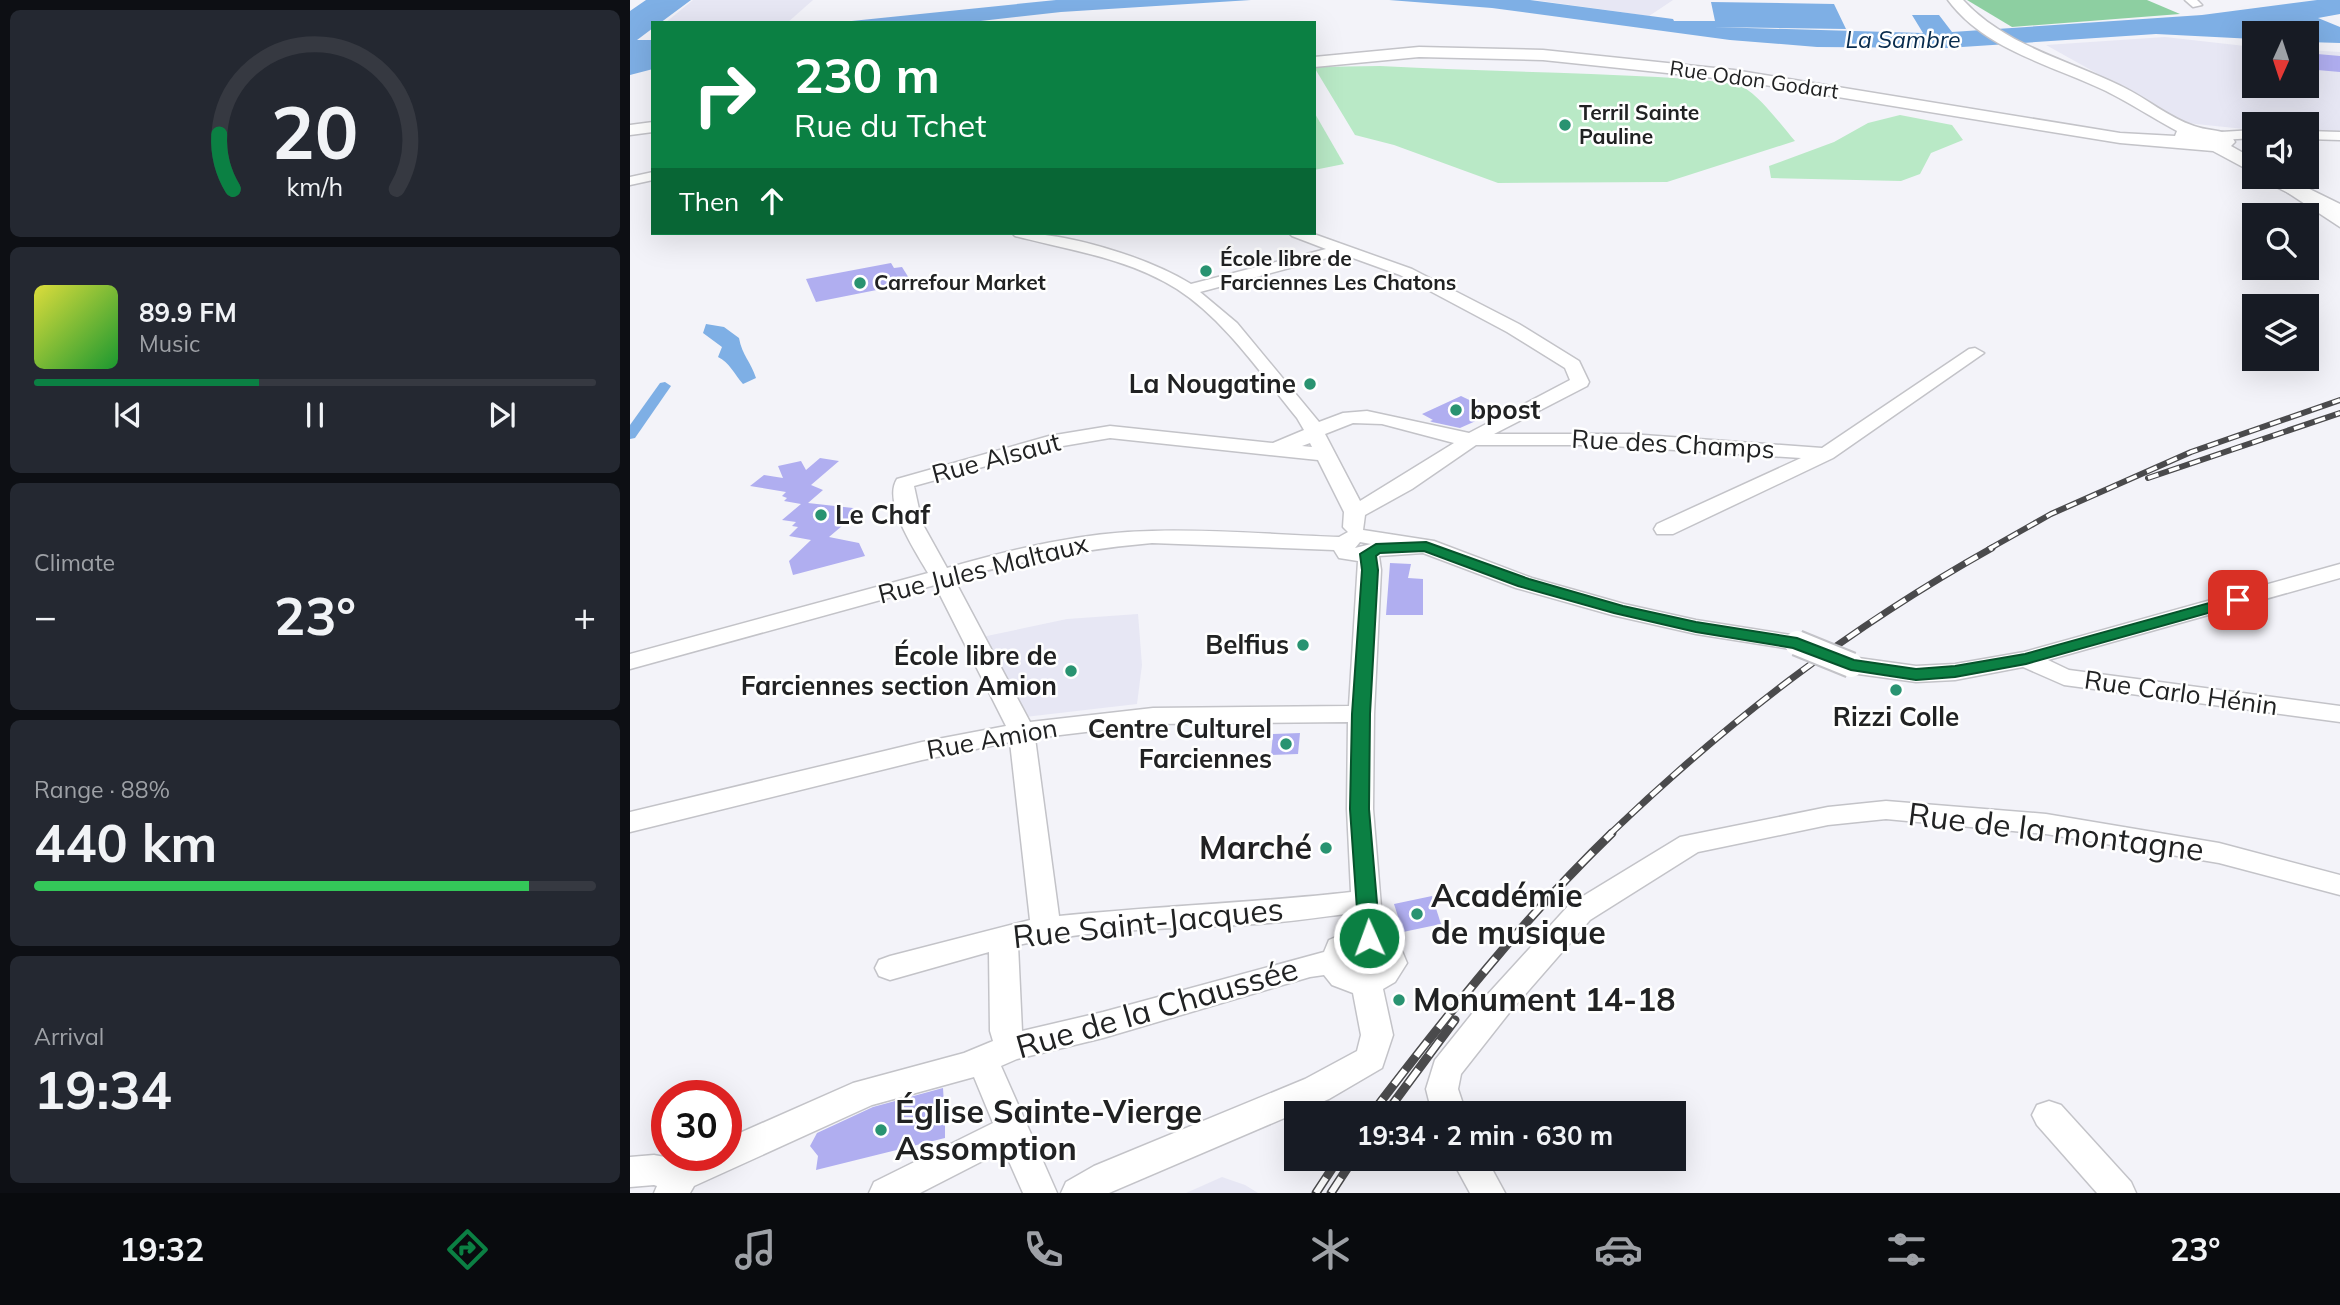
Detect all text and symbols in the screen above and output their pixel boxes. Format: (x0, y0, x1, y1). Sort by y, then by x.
north arrow (2242, 21, 2319, 98)
map controls (2242, 21, 2319, 371)
water label: La Sambre (1845, 25, 1961, 54)
text: 230 m (794, 44, 940, 105)
icon: right (679, 49, 770, 140)
street label: Rue Odon Godart (1668, 54, 1840, 104)
text: 20 (271, 87, 359, 178)
place label: Terril Sainte Pauline (1579, 99, 1699, 149)
text: Rue du Tchet (794, 105, 986, 145)
button: sound (2242, 112, 2319, 189)
marker: Terril Sainte Pauline (1557, 117, 1573, 133)
text: km/h (287, 171, 343, 202)
icon: ahead (753, 182, 791, 220)
text: Then (679, 185, 739, 218)
button: search (2242, 203, 2319, 280)
place label: École libre de Farciennes Les Chatons (1220, 245, 1456, 295)
marker: École libre de Farciennes Les Chatons (1198, 263, 1214, 279)
place label: Carrefour Market (874, 269, 1046, 295)
marker: Carrefour Market (852, 275, 868, 291)
button: layers (2242, 294, 2319, 371)
text: 89.9 FM (139, 296, 237, 329)
text: Music (139, 329, 200, 358)
place label: La Nougatine (1129, 367, 1296, 400)
marker: La Nougatine (1302, 376, 1318, 392)
place label: bpost (1470, 393, 1541, 426)
icon: previous (109, 396, 147, 434)
icon: pause (296, 396, 334, 434)
icon: next (483, 396, 521, 434)
marker: bpost (1448, 402, 1464, 418)
street label: Rue des Champs (1571, 422, 1775, 465)
street label: Rue Alsaut (928, 425, 1064, 491)
place label: Le Chaf (835, 498, 930, 531)
marker: Le Chaf (813, 507, 829, 523)
street label: Rue Jules Maltaux (874, 526, 1091, 611)
text: Climate (34, 548, 115, 577)
pin (2208, 570, 2268, 630)
icon: arrive (2219, 581, 2257, 619)
text: 23° (274, 583, 356, 648)
text: − (34, 592, 57, 640)
text: + (573, 592, 596, 640)
place label: Belfius (1205, 628, 1289, 661)
marker: Belfius (1295, 637, 1311, 653)
place label: École libre de Farciennes section Amion (741, 639, 1057, 702)
marker: École libre de Farciennes section Amion (1063, 663, 1079, 679)
street label: Rue Carlo Hénin (2082, 663, 2280, 722)
marker: Rizzi Colle (1888, 682, 1904, 698)
place label: Rizzi Colle (1833, 700, 1959, 733)
street label: Rue Amion (924, 711, 1060, 766)
place label: Centre Culturel Farciennes (1088, 712, 1272, 775)
marker: Centre Culturel Farciennes (1278, 736, 1294, 752)
text: Range · 88% (34, 775, 170, 804)
street label: Rue de la montagne (1906, 793, 2206, 869)
text: 440 km (34, 810, 217, 875)
place label: Marché (1199, 827, 1312, 867)
marker: Marché (1318, 840, 1334, 856)
place label: Académie de musique (1431, 875, 1606, 952)
street label: Rue Saint-Jacques (1011, 888, 1285, 956)
position arrow (1332, 901, 1406, 975)
marker: Académie de musique (1409, 906, 1425, 922)
street label: Rue de la Chaussée (1011, 948, 1302, 1066)
place label: Monument 14-18 (1413, 979, 1675, 1019)
marker: Monument 14-18 (1391, 992, 1407, 1008)
text: Arrival (34, 1022, 104, 1051)
text: 19:34 (34, 1057, 172, 1122)
speed limit sign: 30 (651, 1080, 742, 1171)
place label: Église Sainte-Vierge Assomption (895, 1091, 1202, 1168)
text: 19:34 · 2 min · 630 m (1357, 1119, 1613, 1152)
marker: Église Sainte-Vierge Assomption (873, 1122, 889, 1138)
icon: directions (443, 1225, 492, 1274)
icon: music (731, 1225, 780, 1274)
icon: phone (1019, 1225, 1068, 1274)
icon: climate (1306, 1225, 1355, 1274)
icon: car (1594, 1225, 1643, 1274)
icon: filters (1882, 1225, 1931, 1274)
text: 19:32 (119, 1229, 204, 1269)
text: 23° (2170, 1229, 2220, 1269)

